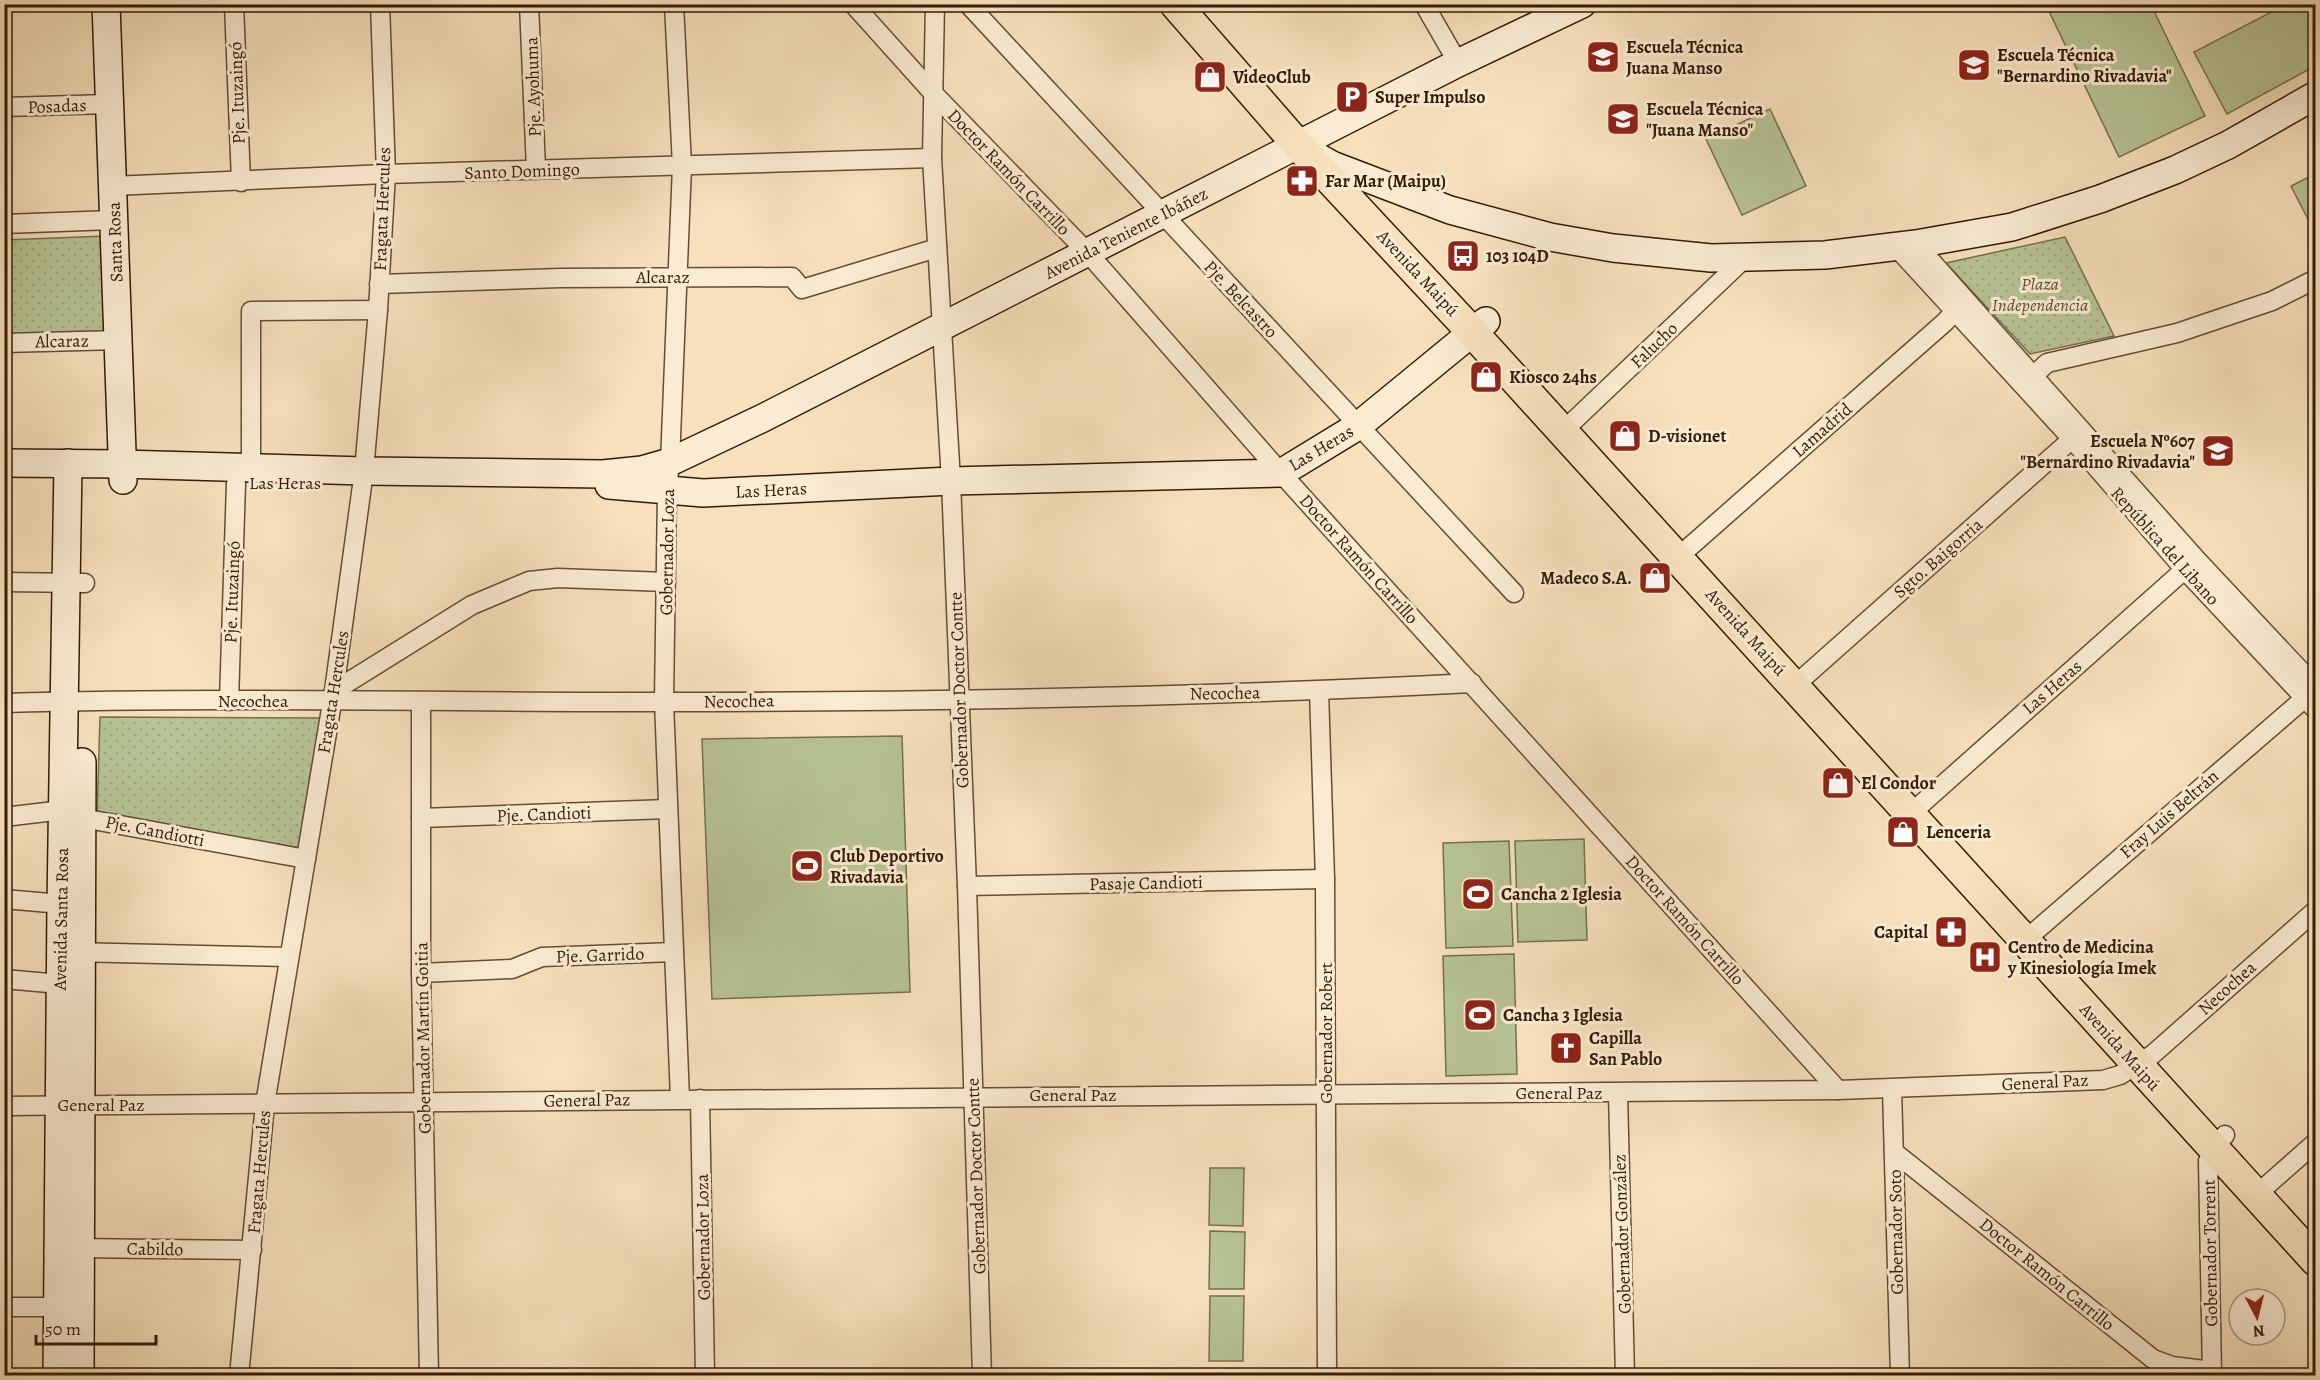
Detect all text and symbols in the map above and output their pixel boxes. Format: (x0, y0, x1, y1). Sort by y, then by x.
place label: Escuela Técnica Juana Manso (1626, 35, 1744, 80)
street label: Pje. Ayohuma (519, 36, 547, 137)
school or university icon: Escuela Técnica Juana Manso (1585, 39, 1621, 75)
street label: Pje. Ituzaingó (223, 41, 251, 145)
place label: Escuela Técnica "Bernardino Rivadavia" (1997, 43, 2172, 88)
school or university icon: Escuela Técnica "Bernardino Rivadavia" (1956, 47, 1992, 83)
shop icon: VideoClub (1192, 59, 1228, 95)
place label: VideoClub (1232, 65, 1311, 89)
parking icon: Super Impulso (1334, 79, 1370, 115)
place label: Super Impulso (1375, 85, 1485, 109)
street label: Posadas (27, 93, 87, 119)
place label: Escuela Técnica "Juana Manso" (1646, 97, 1764, 142)
school or university icon: Escuela Técnica "Juana Manso" (1605, 101, 1641, 137)
street label: Doctor Ramón Carrillo (942, 103, 1076, 241)
street label: Fragata Hercules (368, 147, 396, 271)
street label: Santo Domingo (464, 157, 580, 185)
pharmacy icon: Far Mar (Maipu) (1284, 163, 1320, 199)
place label: Far Mar (Maipu) (1325, 169, 1446, 193)
street label: Avenida Teniente Ibáñez (1039, 181, 1212, 285)
street label: Santa Rosa (102, 201, 128, 283)
street label: Avenida Maipú (1371, 224, 1465, 322)
bus stop icon: 103 104D (1445, 238, 1481, 274)
place label: 103 104D (1486, 244, 1549, 268)
street label: Pje. Belcastro (1199, 255, 1283, 343)
street label: Alcaraz (635, 265, 690, 289)
park label: Plaza Independencia (1992, 272, 2088, 317)
street label: Falucho (1625, 316, 1683, 373)
street label: Alcaraz (34, 329, 89, 353)
shop icon: Kiosco 24hs (1468, 359, 1504, 395)
place label: Kiosco 24hs (1509, 365, 1597, 389)
street label: Lamadrid (1787, 397, 1857, 463)
shop icon: D-visionet (1607, 418, 1643, 454)
street label: Las Heras (1284, 419, 1358, 477)
place label: D-visionet (1648, 424, 1726, 448)
place label: Escuela Nº607 "Bernardino Rivadavia" (2020, 429, 2195, 474)
school or university icon: Escuela Nº607 "Bernardino Rivadavia" (2200, 433, 2236, 469)
street label: Las Heras (249, 471, 321, 495)
street label: Las Heras (734, 476, 808, 504)
street label: República del Libano (2105, 481, 2225, 611)
street label: Gobernador Loza (654, 488, 680, 616)
street label: Doctor Ramón Carrillo (1294, 489, 1424, 629)
street label: Sgto. Baigorria (1888, 512, 1988, 603)
street label: Pje. Ituzaingó (218, 540, 246, 644)
shop icon: Madeco S.A. (1637, 560, 1673, 596)
place label: Madeco S.A. (1540, 566, 1632, 590)
street label: Avenida Maipú (1700, 582, 1792, 681)
street label: Gobernador Doctor Contte (944, 591, 974, 789)
street label: Fragata Hercules (311, 629, 355, 755)
street label: Las Heras (2017, 654, 2087, 720)
street label: Necochea (1189, 680, 1261, 706)
street label: Necochea (703, 688, 775, 714)
street label: Necochea (218, 689, 289, 713)
street label: Fray Luis Beltrán (2114, 764, 2224, 864)
shop icon: El Condor (1820, 765, 1856, 801)
place label: El Condor (1861, 771, 1937, 795)
street label: Pje. Candioti (496, 800, 592, 828)
street label: Pje. Candiotti (103, 810, 207, 852)
shop icon: Lenceria (1885, 814, 1921, 850)
place label: Lenceria (1926, 820, 1991, 844)
place label: Club Deportivo Rivadavia (830, 844, 944, 889)
street label: Avenida Santa Rosa (48, 847, 74, 992)
sports icon: Club Deportivo Rivadavia (789, 848, 825, 884)
street label: Doctor Ramón Carrillo (1620, 850, 1750, 990)
street label: Pasaje Candioti (1089, 870, 1203, 896)
sports icon: Cancha 2 Iglesia (1460, 876, 1496, 912)
place label: Cancha 2 Iglesia (1501, 882, 1622, 906)
pharmacy icon: Capital (1933, 914, 1969, 950)
place label: Capital (1874, 920, 1928, 944)
place label: Centro de Medicina y Kinesiología Imek (2007, 935, 2157, 980)
hospital icon: Centro de Medicina y Kinesiología Imek (1967, 939, 2003, 975)
street label: Gobernador Martín Goitia (409, 941, 437, 1134)
street label: Pje. Garrido (555, 941, 645, 969)
street label: Necochea (2193, 955, 2262, 1021)
street label: Gobernador Robert (1314, 962, 1338, 1104)
sports icon: Cancha 3 Iglesia (1462, 997, 1498, 1033)
street label: Avenida Maipú (2074, 997, 2166, 1096)
place label: Cancha 3 Iglesia (1503, 1003, 1623, 1027)
place label: Capilla San Pablo (1589, 1026, 1662, 1071)
church icon: Capilla San Pablo (1548, 1030, 1584, 1066)
street label: General Paz (2001, 1068, 2089, 1096)
street label: Gobernador Doctor Contte (961, 1077, 991, 1275)
street label: General Paz (1516, 1081, 1602, 1105)
street label: General Paz (1030, 1083, 1116, 1107)
street label: General Paz (543, 1087, 631, 1113)
street label: General Paz (58, 1093, 144, 1117)
street label: Fragata Hercules (242, 1109, 276, 1235)
street label: Gobernador González (1607, 1154, 1637, 1314)
street label: Gobernador Soto (1883, 1169, 1909, 1295)
street label: Gobernador Loza (690, 1173, 716, 1301)
street label: Gobernador Torrent (2197, 1179, 2223, 1327)
street label: Doctor Ramón Carrillo (1974, 1212, 2120, 1336)
street label: Cabildo (126, 1237, 184, 1261)
north arrow (2227, 1287, 2287, 1347)
scale bar (36, 1308, 156, 1346)
text: 50 m (45, 1317, 81, 1341)
text: N (2251, 1319, 2266, 1343)

